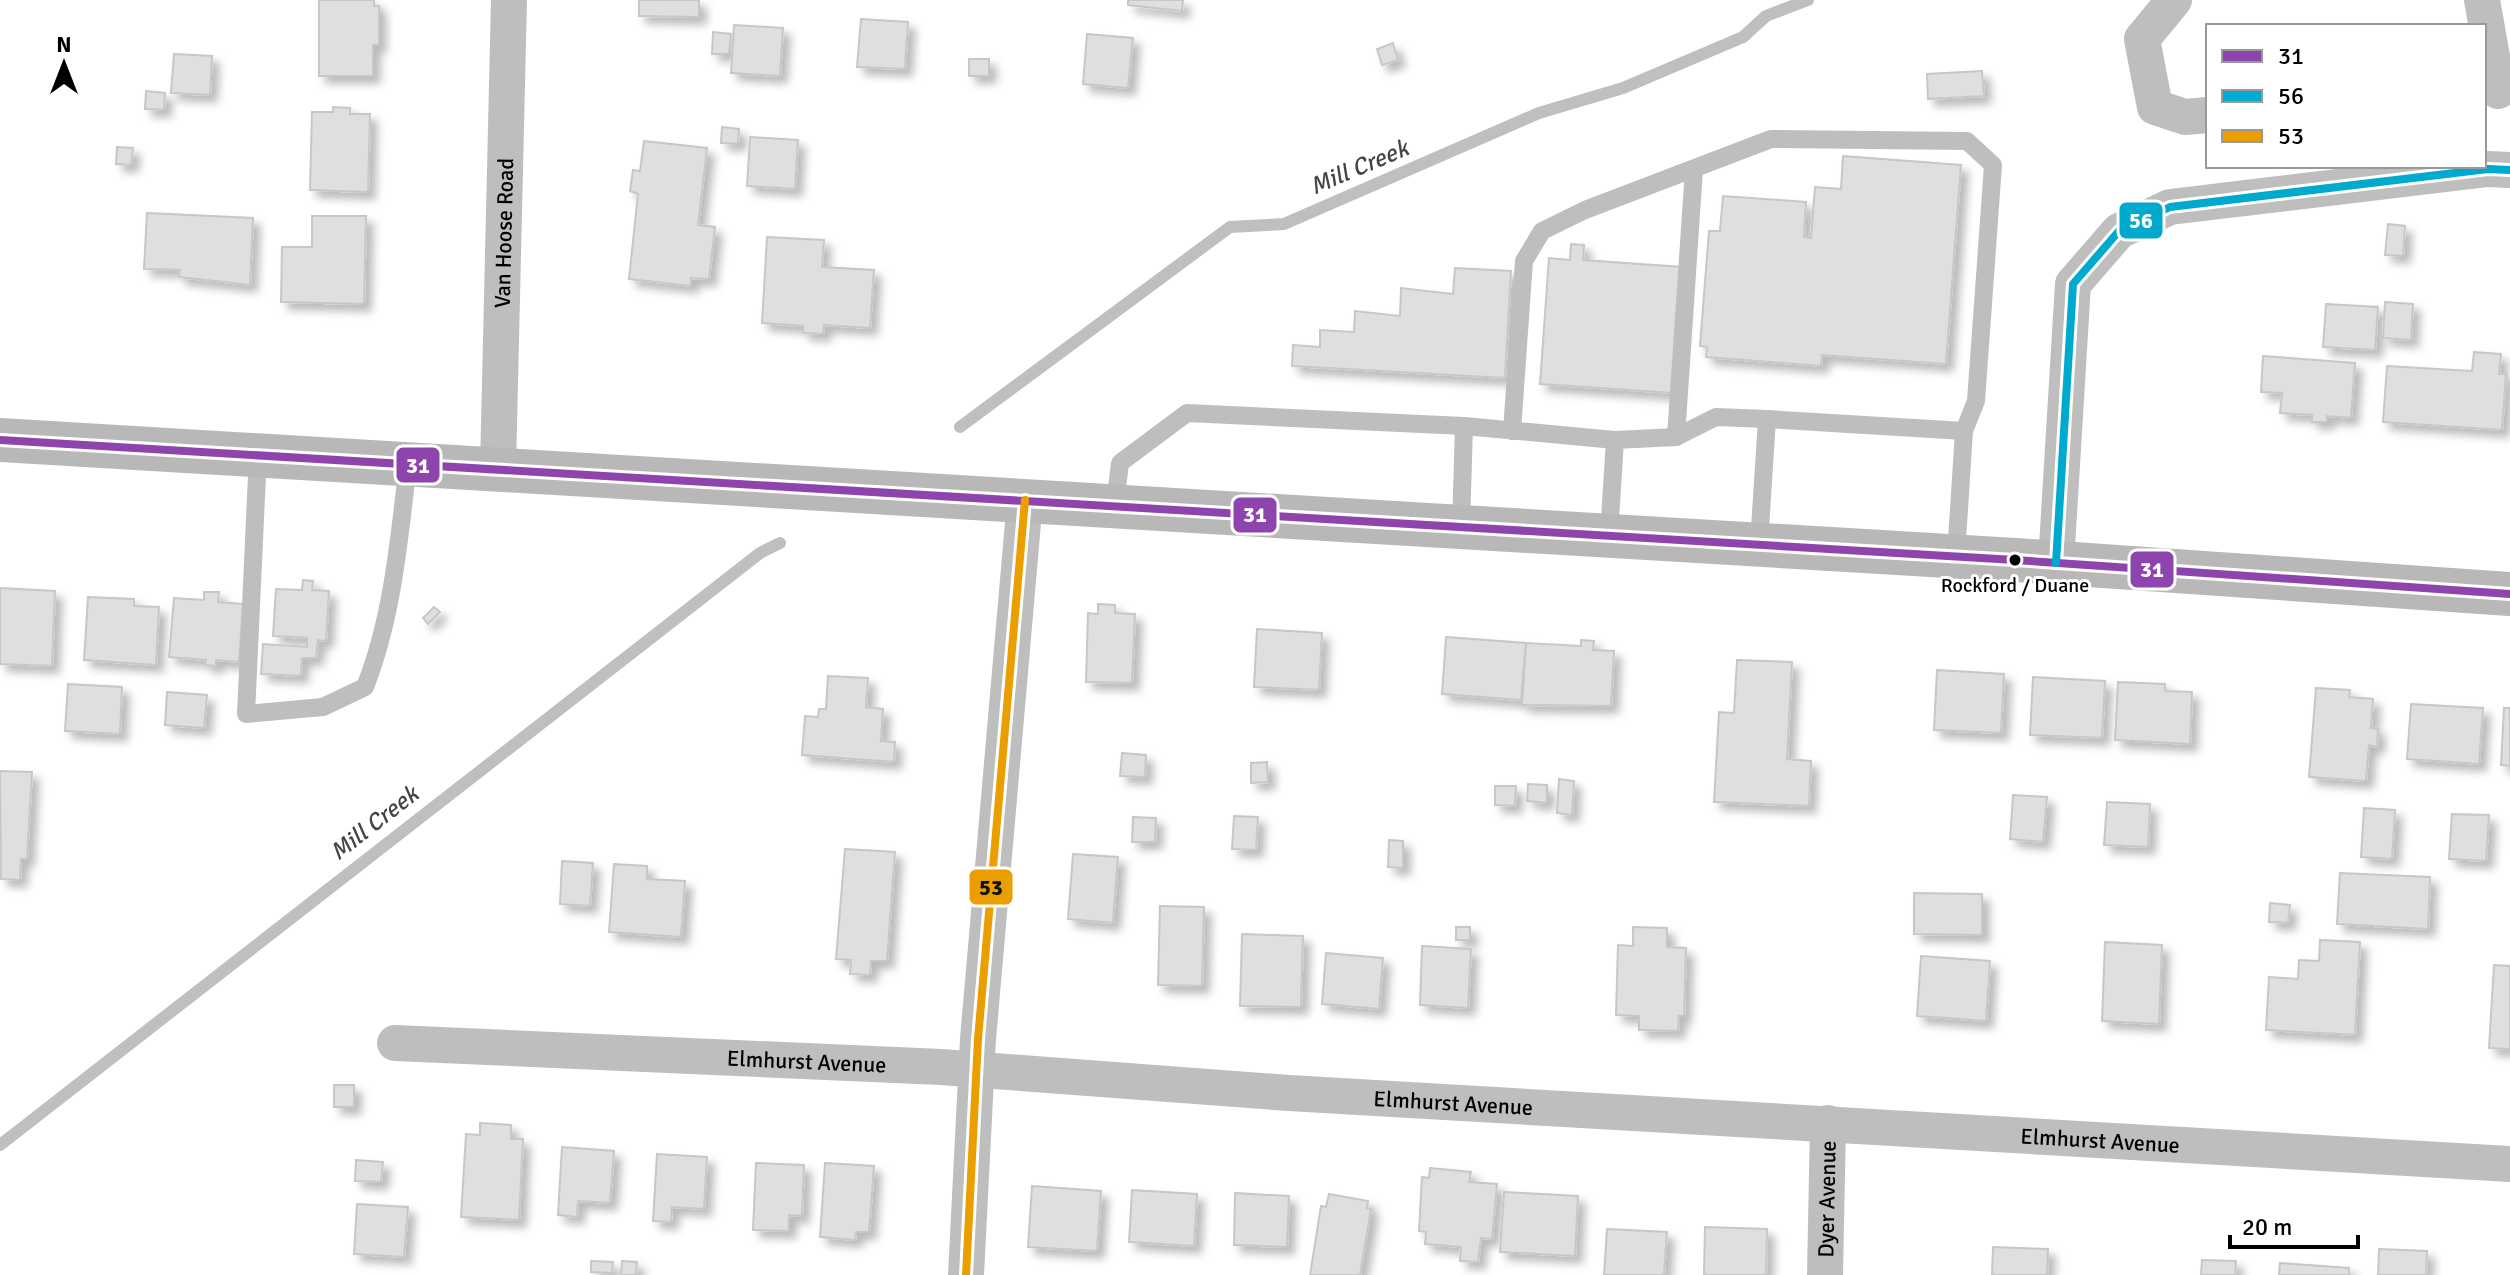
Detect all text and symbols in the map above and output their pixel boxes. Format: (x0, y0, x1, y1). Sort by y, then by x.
north arrow (24, 24, 104, 104)
legend (2206, 24, 2486, 168)
text: N (56, 31, 72, 58)
text: 31 (2278, 41, 2304, 71)
text: 56 (2278, 81, 2304, 111)
text: 53 (2278, 121, 2304, 151)
water label: Mill Creek (1305, 132, 1415, 201)
street label: Van Hoose Road (489, 158, 519, 308)
line badge: 56 (2118, 201, 2164, 240)
text: 56 (2129, 207, 2153, 234)
line badge: 31 (395, 446, 441, 484)
text: 31 (406, 452, 430, 479)
line badge: 31 (1232, 496, 1278, 534)
text: 31 (1243, 501, 1267, 528)
line badge: 31 (2129, 550, 2175, 589)
marker: Rockford / Duane (2007, 552, 2023, 568)
text: 31 (2140, 556, 2164, 583)
place label: Rockford / Duane (1941, 573, 2089, 598)
water label: Mill Creek (324, 778, 426, 867)
line badge: 53 (968, 868, 1014, 906)
text: 53 (979, 874, 1003, 901)
street label: Elmhurst Avenue (726, 1045, 887, 1079)
street label: Elmhurst Avenue (1373, 1085, 1534, 1121)
street label: Elmhurst Avenue (2020, 1123, 2181, 1159)
street label: Dyer Avenue (1812, 1140, 1842, 1258)
scale bar (2230, 1199, 2358, 1249)
text: 20 m (2242, 1212, 2292, 1242)

